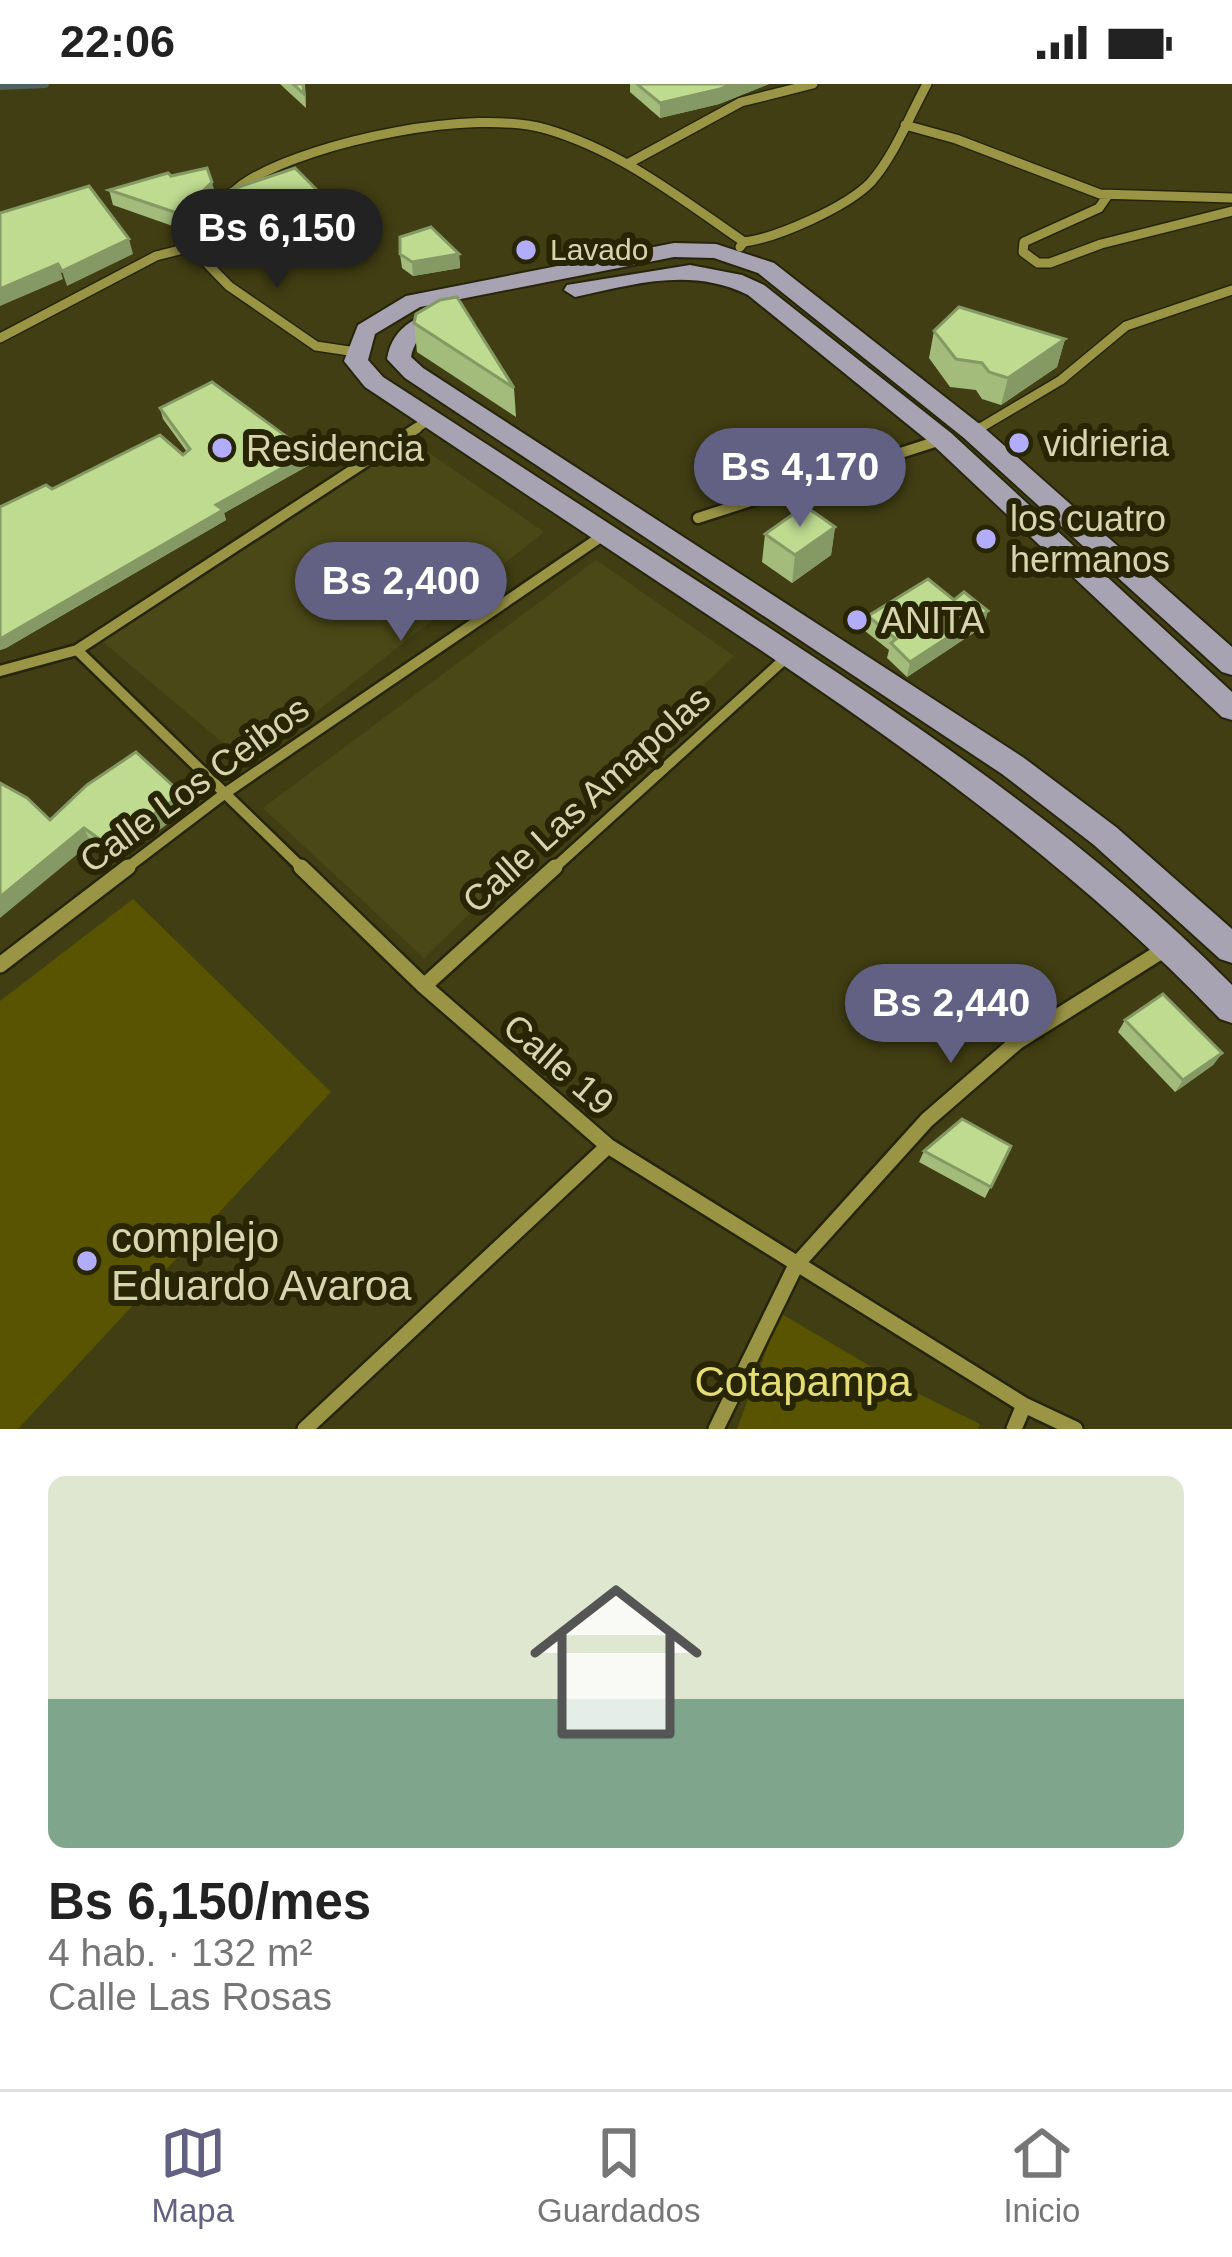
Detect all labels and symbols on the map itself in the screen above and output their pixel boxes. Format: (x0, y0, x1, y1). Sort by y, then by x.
pin: Bs 6,150 (153, 189, 401, 291)
place label: Lavado (550, 233, 648, 266)
marker: Lavado (513, 237, 539, 263)
place label: vidrieria (1043, 423, 1170, 464)
place label: Residencia (246, 428, 425, 469)
pin: Bs 4,170 (676, 428, 924, 530)
marker: vidrieria (1006, 430, 1032, 456)
marker: Residencia (209, 435, 235, 461)
place label: los cuatro hermanos (1010, 498, 1170, 580)
marker: los cuatro hermanos (973, 526, 999, 552)
pin: Bs 2,400 (277, 542, 525, 644)
place label: ANITA (881, 600, 984, 641)
marker: ANITA (844, 607, 870, 633)
street label: Calle Las Amapolas (454, 678, 718, 921)
street label: Calle Los Ceibos (72, 688, 316, 881)
pin: Bs 2,440 (827, 964, 1075, 1066)
street label: Calle 19 (495, 1006, 622, 1123)
place label: complejo Eduardo Avaroa (111, 1214, 412, 1309)
marker: complejo Eduardo Avaroa (74, 1248, 100, 1274)
park label: Cotapampa (694, 1358, 912, 1405)

